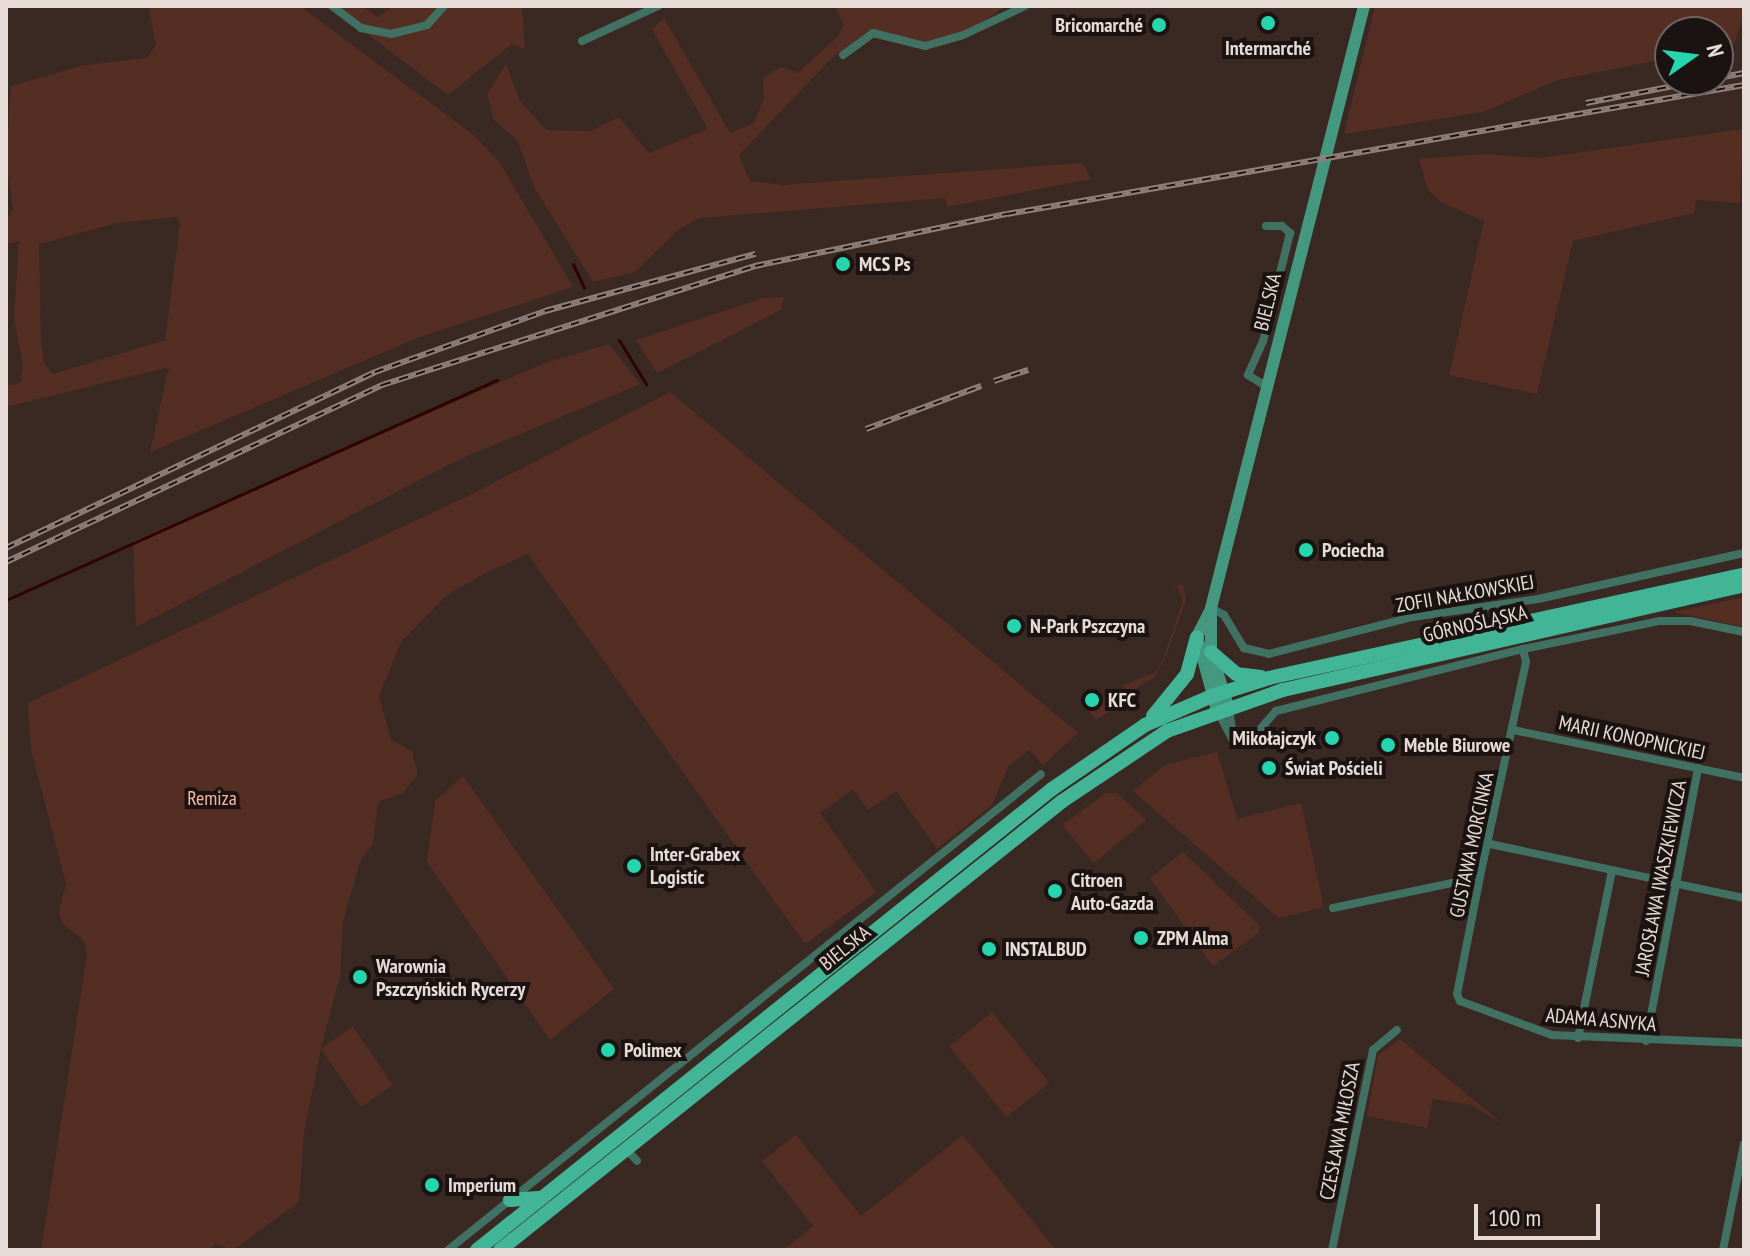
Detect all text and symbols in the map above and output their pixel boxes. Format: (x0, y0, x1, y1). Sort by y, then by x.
place label: Bricomarché (1055, 13, 1143, 37)
marker: Intermarché (1259, 14, 1277, 32)
marker: Bricomarché (1150, 16, 1168, 34)
north arrow (1654, 16, 1734, 96)
place label: Intermarché (1225, 36, 1311, 60)
text: N (1700, 42, 1730, 60)
place label: MCS Ps (859, 252, 910, 276)
marker: MCS Ps (834, 255, 852, 273)
street label: BIELSKA (1249, 271, 1287, 333)
place label: Pociecha (1322, 538, 1384, 562)
marker: Pociecha (1297, 541, 1315, 559)
street label: ZOFII NAŁKOWSKIEJ (1394, 570, 1536, 618)
street label: GÓRNOŚLĄSKA (1421, 600, 1529, 648)
place label: N-Park Pszczyna (1030, 614, 1146, 638)
marker: N-Park Pszczyna (1005, 617, 1023, 635)
place label: KFC (1108, 688, 1136, 712)
marker: KFC (1083, 691, 1101, 709)
street label: MARII KONOPNICKIEJ (1557, 711, 1707, 765)
place label: Mikołajczyk (1232, 726, 1316, 750)
marker: Mikołajczyk (1323, 729, 1341, 747)
place label: Meble Biurowe (1404, 733, 1510, 757)
marker: Meble Biurowe (1379, 736, 1397, 754)
place label: Świat Pościeli (1285, 756, 1383, 780)
marker: Świat Pościeli (1260, 759, 1278, 777)
street label: GUSTAWA MORCINKA (1445, 770, 1499, 920)
street label: JAROSŁAWA IWASZKIEWICZA (1630, 778, 1692, 978)
park label: Remiza (187, 786, 237, 810)
place label: Inter-Grabex Logistic (650, 842, 740, 889)
marker: Inter-Grabex Logistic (625, 857, 643, 875)
place label: Citroen Auto-Gazda (1071, 868, 1154, 915)
marker: Citroen Auto-Gazda (1046, 882, 1064, 900)
street label: BIELSKA (815, 920, 875, 976)
place label: ZPM Alma (1157, 926, 1229, 950)
marker: ZPM Alma (1132, 929, 1150, 947)
place label: INSTALBUD (1005, 937, 1087, 961)
marker: INSTALBUD (980, 940, 998, 958)
place label: Warownia Pszczyńskich Rycerzy (376, 954, 525, 1001)
marker: Warownia Pszczyńskich Rycerzy (351, 968, 369, 986)
street label: ADAMA ASNYKA (1544, 1003, 1658, 1037)
place label: Polimex (624, 1038, 681, 1062)
marker: Polimex (599, 1041, 617, 1059)
street label: CZESŁAWA MIŁOSZA (1315, 1060, 1365, 1202)
place label: Imperium (448, 1173, 516, 1197)
marker: Imperium (423, 1176, 441, 1194)
scale bar (1478, 1188, 1604, 1238)
text: 100 m (1488, 1202, 1541, 1233)

